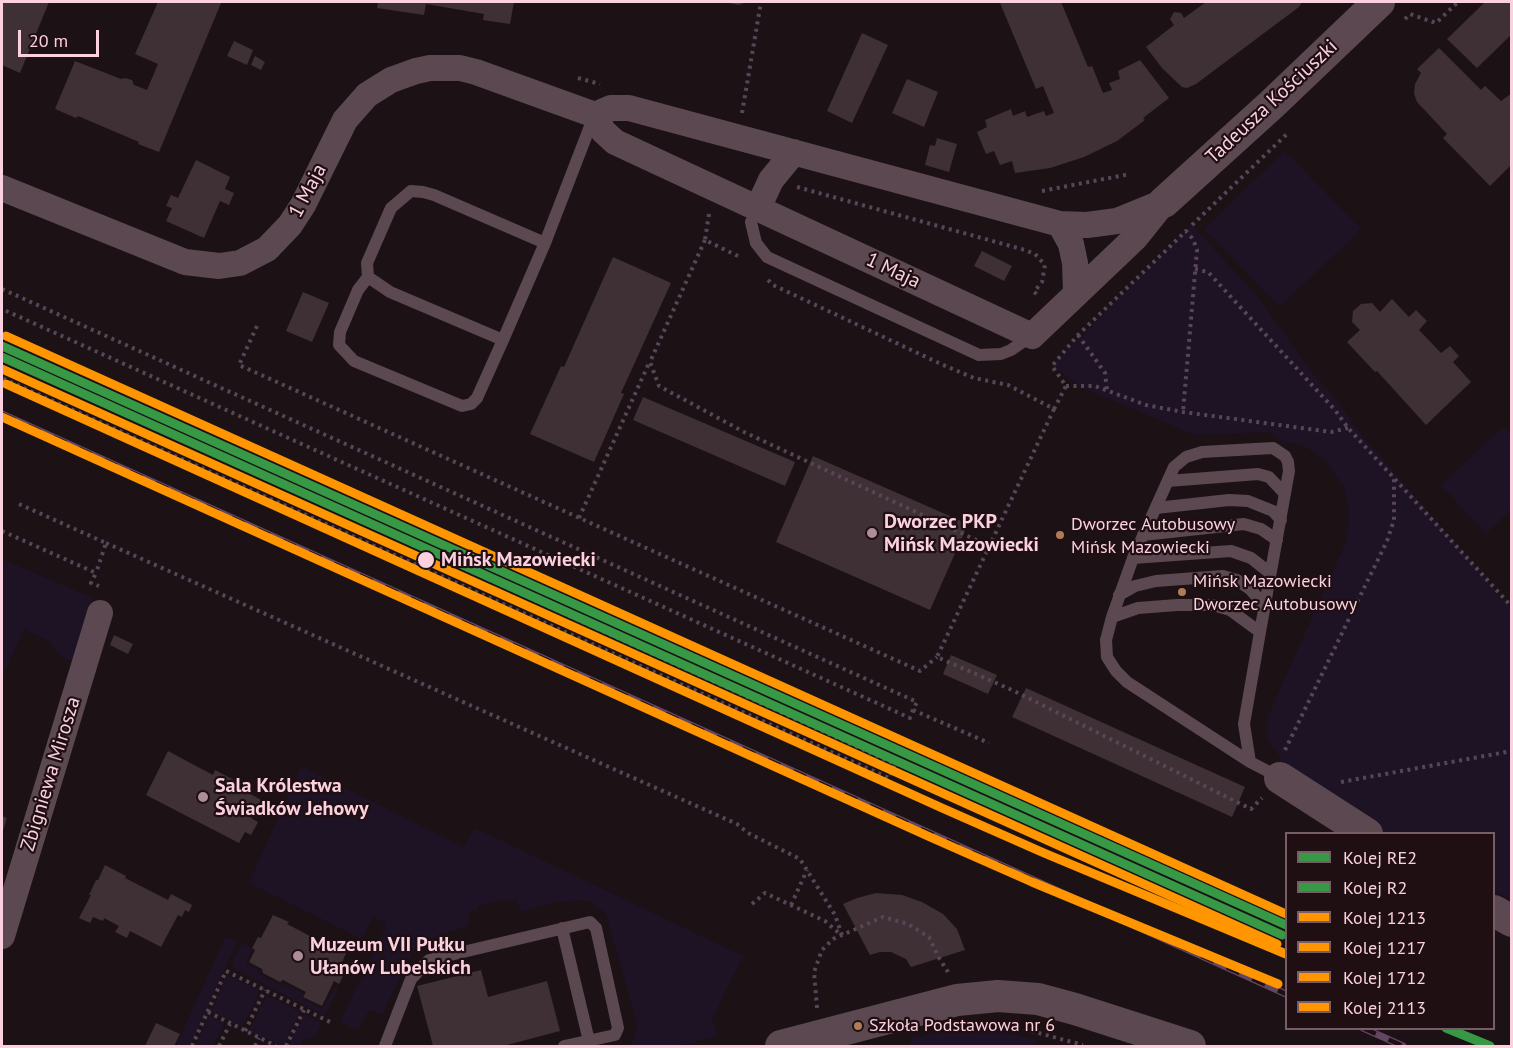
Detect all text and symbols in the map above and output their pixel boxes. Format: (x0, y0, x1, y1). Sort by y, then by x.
scale bar (21, 18, 102, 56)
text: 20 m (29, 29, 68, 52)
street label: Tadeusza Kościuszki (1201, 35, 1343, 169)
street label: 1 Maja (284, 160, 332, 222)
street label: 1 Maja (862, 248, 924, 294)
place label: Dworzec PKP Mińsk Mazowiecki (884, 510, 1039, 557)
place label: Dworzec Autobusowy Mińsk Mazowiecki (1071, 514, 1235, 556)
marker: Dworzec PKP Mińsk Mazowiecki (865, 526, 879, 540)
marker: Dworzec Autobusowy Mińsk Mazowiecki (1054, 529, 1066, 541)
place label: Mińsk Mazowiecki (441, 548, 596, 572)
marker: Mińsk Mazowiecki (416, 550, 436, 570)
place label: Mińsk Mazowiecki Dworzec Autobusowy (1193, 571, 1357, 614)
marker: Mińsk Mazowiecki Dworzec Autobusowy (1176, 586, 1188, 598)
street label: Zbigniewa Mirosza (16, 694, 86, 854)
place label: Sala Królestwa Świadków Jehowy (215, 774, 369, 821)
marker: Sala Królestwa Świadków Jehowy (196, 790, 210, 804)
legend (1285, 832, 1495, 1030)
text: Kolej RE2 (1343, 846, 1417, 869)
text: Kolej R2 (1343, 876, 1407, 899)
text: Kolej 1213 (1343, 906, 1426, 929)
place label: Muzeum VII Pułku Ułanów Lubelskich (310, 933, 471, 980)
text: Kolej 1217 (1343, 936, 1426, 959)
marker: Muzeum VII Pułku Ułanów Lubelskich (291, 949, 305, 963)
text: Kolej 1712 (1343, 966, 1426, 989)
text: Kolej 2113 (1343, 996, 1426, 1019)
place label: Szkoła Podstawowa nr 6 (869, 1015, 1055, 1037)
marker: Szkoła Podstawowa nr 6 (852, 1020, 864, 1032)

